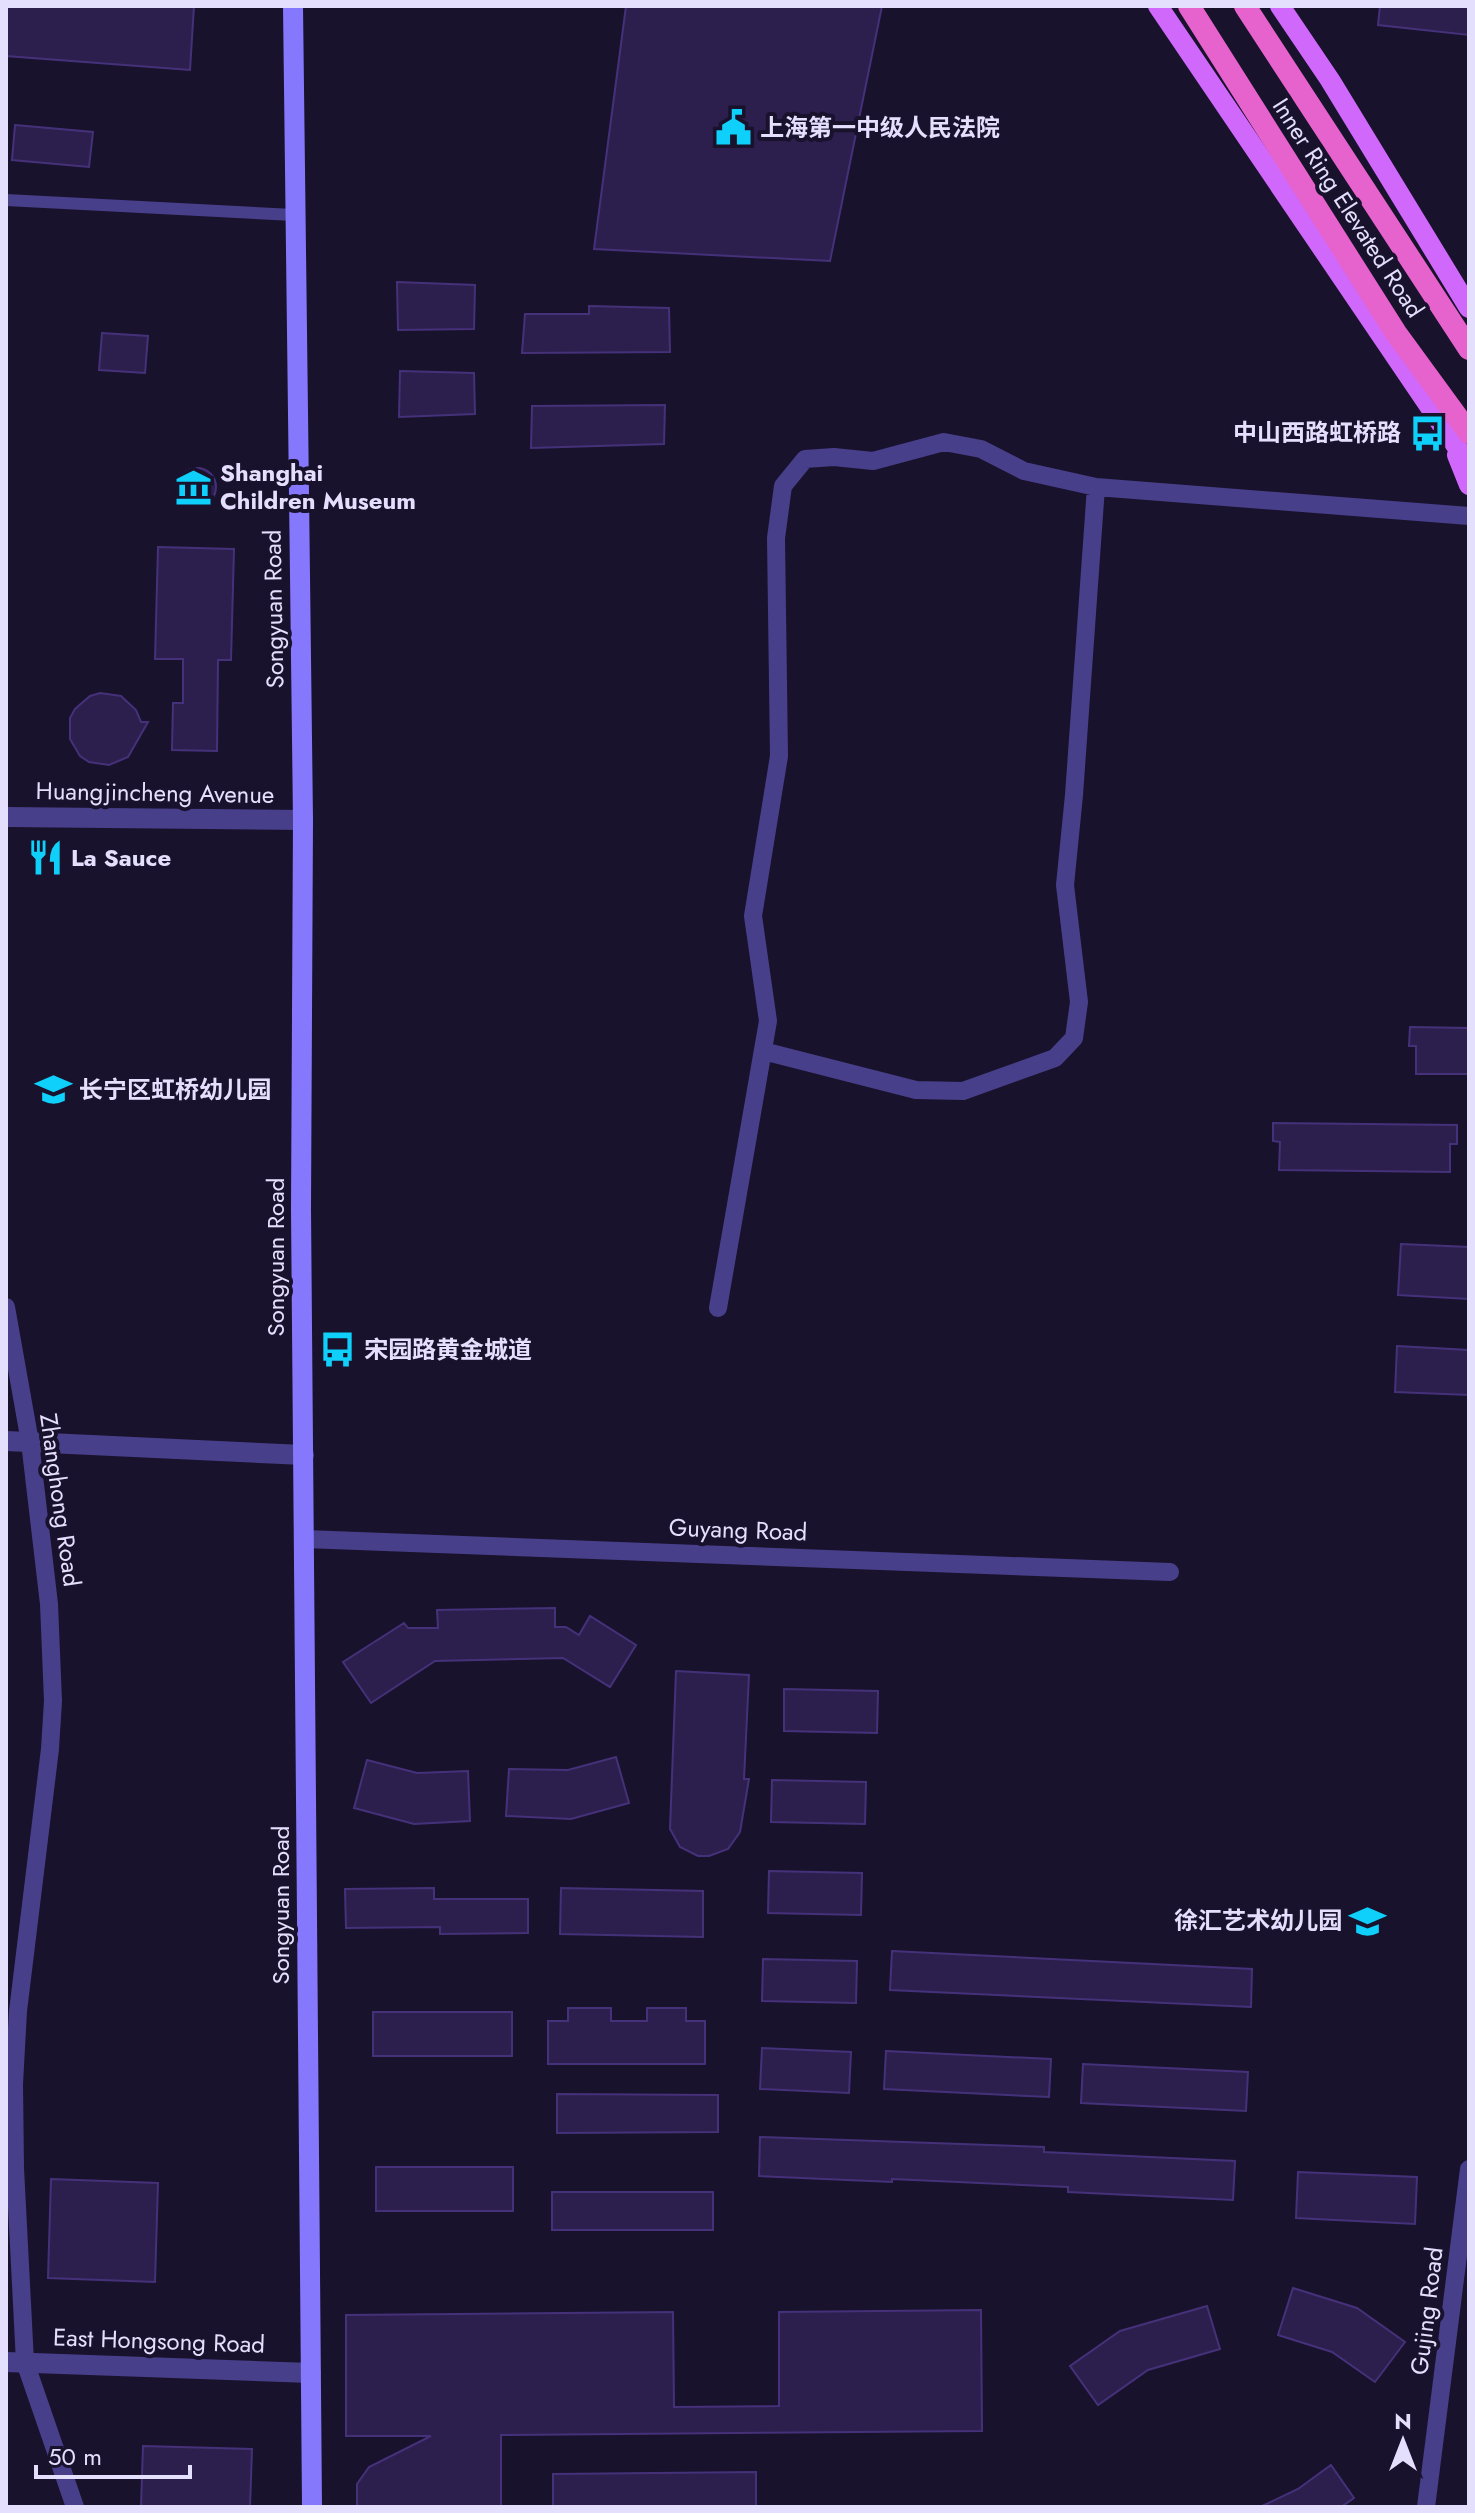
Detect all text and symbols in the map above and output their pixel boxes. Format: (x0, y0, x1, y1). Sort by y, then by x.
street label: Inner Ring Elevated Road (1264, 91, 1433, 324)
public building icon: 上海第一中级人民法院 (715, 109, 753, 147)
place label: 上海第一中级人民法院 (760, 110, 1000, 145)
bus stop icon: 中山西路虹桥路 (1408, 414, 1446, 452)
place label: 中山西路虹桥路 (1233, 415, 1401, 450)
place label: Shanghai Children Museum (220, 455, 416, 518)
museum icon: Shanghai Children Museum (175, 468, 213, 506)
street label: Songyuan Road (255, 529, 292, 689)
street label: Huangjincheng Avenue (35, 773, 275, 812)
restaurant icon: La Sauce (26, 839, 64, 877)
place label: La Sauce (71, 840, 171, 875)
school or university icon: 长宁区虹桥幼儿园 (34, 1071, 72, 1109)
place label: 长宁区虹桥幼儿园 (79, 1072, 271, 1107)
street label: Songyuan Road (258, 1178, 293, 1336)
bus stop icon: 宋园路黄金城道 (319, 1331, 357, 1369)
place label: 宋园路黄金城道 (364, 1332, 532, 1367)
street label: Zhanghong Road (31, 1411, 90, 1589)
street label: Guyang Road (668, 1510, 808, 1549)
street label: Songyuan Road (263, 1826, 298, 1984)
school or university icon: 徐汇艺术幼儿园 (1349, 1902, 1387, 1940)
place label: 徐汇艺术幼儿园 (1174, 1903, 1342, 1938)
street label: Gujing Road (1401, 2245, 1452, 2377)
street label: East Hongsong Road (52, 2319, 266, 2362)
north arrow (1363, 2401, 1443, 2481)
text: N (1394, 2405, 1412, 2437)
scale bar (36, 2429, 190, 2479)
text: 50 m (48, 2439, 102, 2474)

